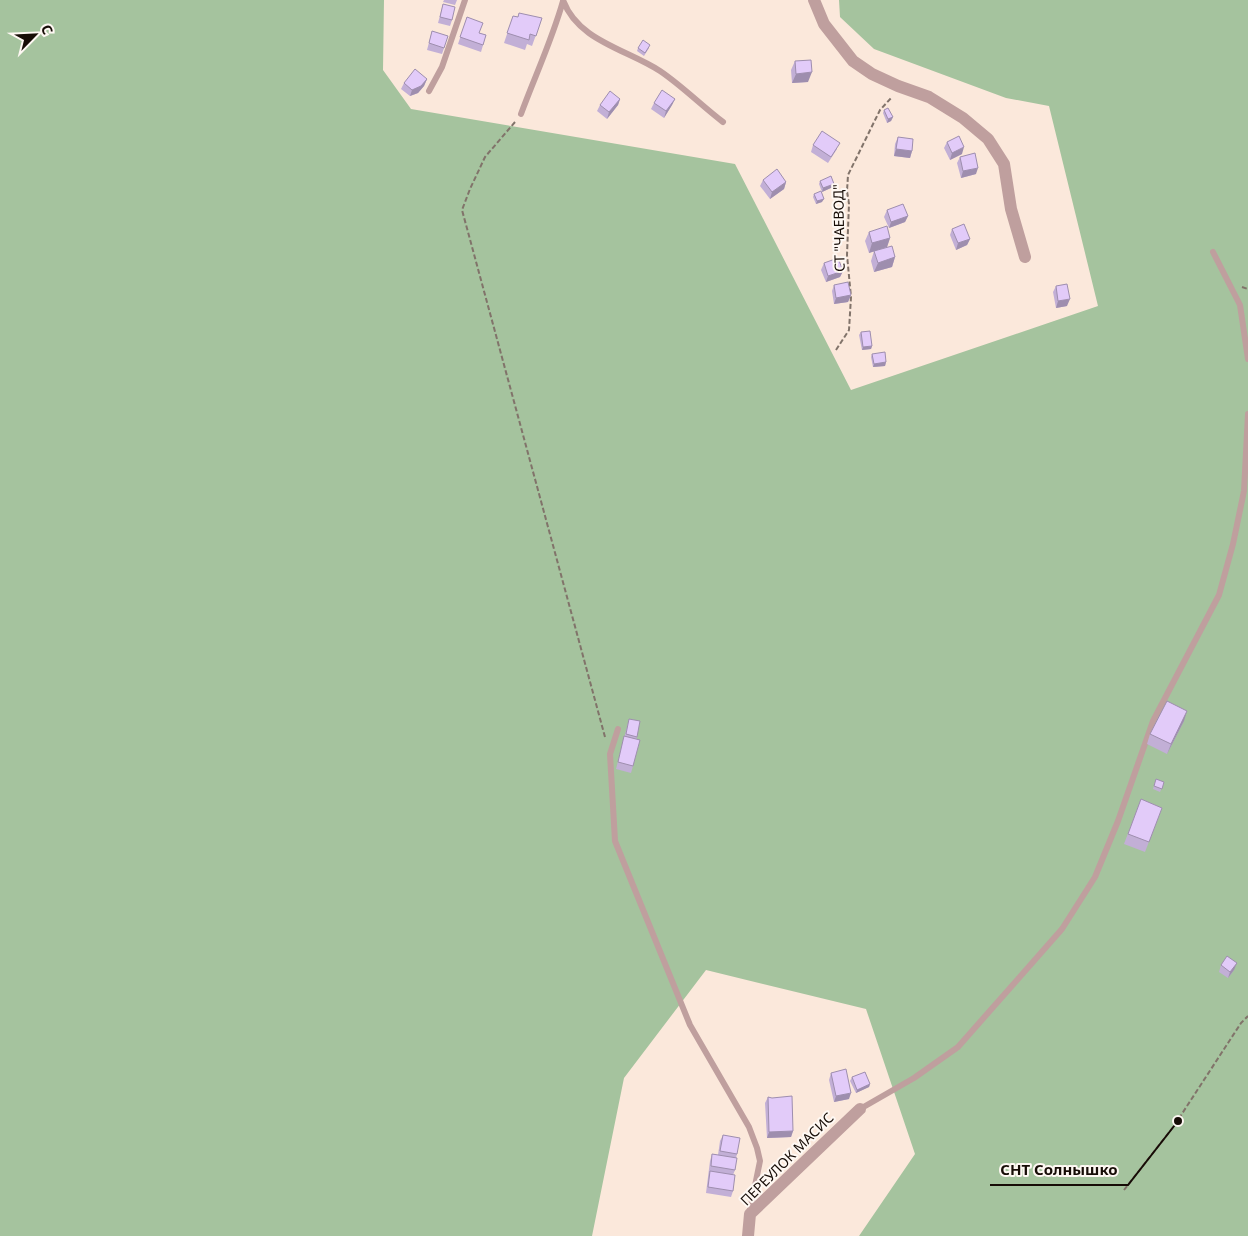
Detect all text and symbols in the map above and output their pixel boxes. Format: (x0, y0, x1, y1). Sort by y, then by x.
north arrow (10, 10, 60, 60)
text: С (37, 22, 58, 37)
street label: СТ "ЧАЕВОД" (828, 184, 849, 272)
street label: ПЕРЕУЛОК МАСИС (736, 1108, 837, 1209)
callout: СНТ Солнышко (990, 1155, 1128, 1185)
text: СНТ Солнышко (1000, 1159, 1118, 1179)

